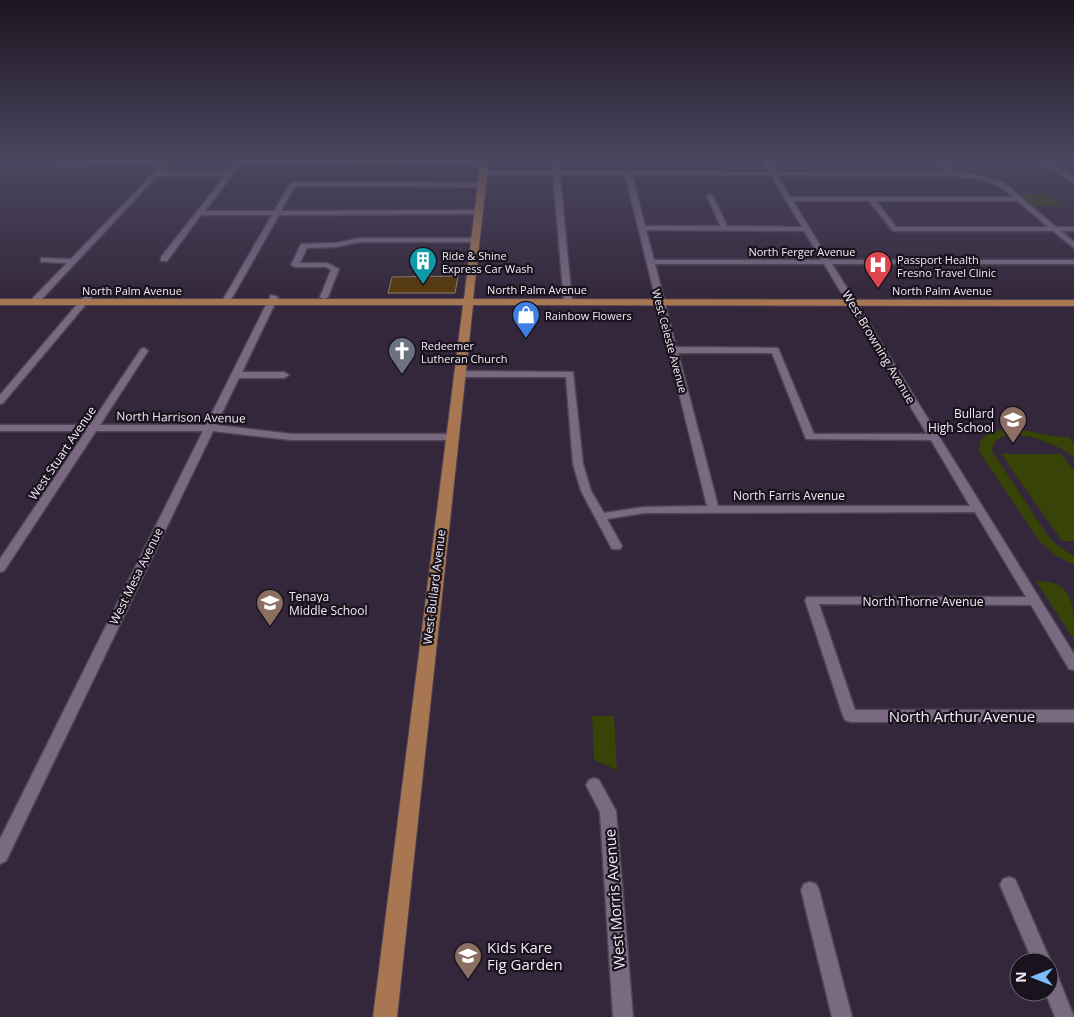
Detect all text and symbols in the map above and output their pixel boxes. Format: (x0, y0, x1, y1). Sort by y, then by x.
street label: North Ferger Avenue (748, 244, 856, 259)
building icon: Ride & Shine Express Car Wash (408, 246, 438, 285)
place label: Ride & Shine Express Car Wash (442, 248, 533, 276)
hospital icon: Passport Health Fresno Travel Clinic (863, 250, 893, 289)
place label: Passport Health Fresno Travel Clinic (897, 252, 996, 280)
street label: North Palm Avenue (487, 282, 587, 297)
street label: North Palm Avenue (82, 283, 182, 298)
street label: North Palm Avenue (892, 283, 992, 298)
street label: West Celeste Avenue (649, 287, 691, 395)
street label: West Browning Avenue (838, 287, 920, 407)
shop icon: Rainbow Flowers (511, 300, 541, 339)
place label: Rainbow Flowers (545, 308, 632, 323)
church icon: Redeemer Lutheran Church (387, 336, 417, 375)
place label: Redeemer Lutheran Church (421, 338, 507, 366)
street label: West Stuart Avenue (24, 402, 100, 503)
place label: Bullard High School (928, 405, 994, 436)
school or university icon: Bullard High School (998, 405, 1028, 444)
street label: North Harrison Avenue (116, 407, 246, 427)
street label: North Farris Avenue (733, 487, 845, 504)
street label: West Mesa Avenue (105, 525, 167, 627)
street label: West Bullard Avenue (418, 528, 450, 646)
school or university icon: Tenaya Middle School (255, 588, 285, 627)
place label: Tenaya Middle School (289, 588, 368, 619)
street label: North Thorne Avenue (863, 593, 984, 610)
street label: North Arthur Avenue (889, 706, 1035, 726)
street label: West Morris Avenue (599, 828, 629, 970)
place label: Kids Kare Fig Garden (487, 937, 563, 974)
school or university icon: Kids Kare Fig Garden (453, 941, 483, 980)
north arrow (1009, 952, 1059, 1002)
text: N (1011, 971, 1030, 983)

